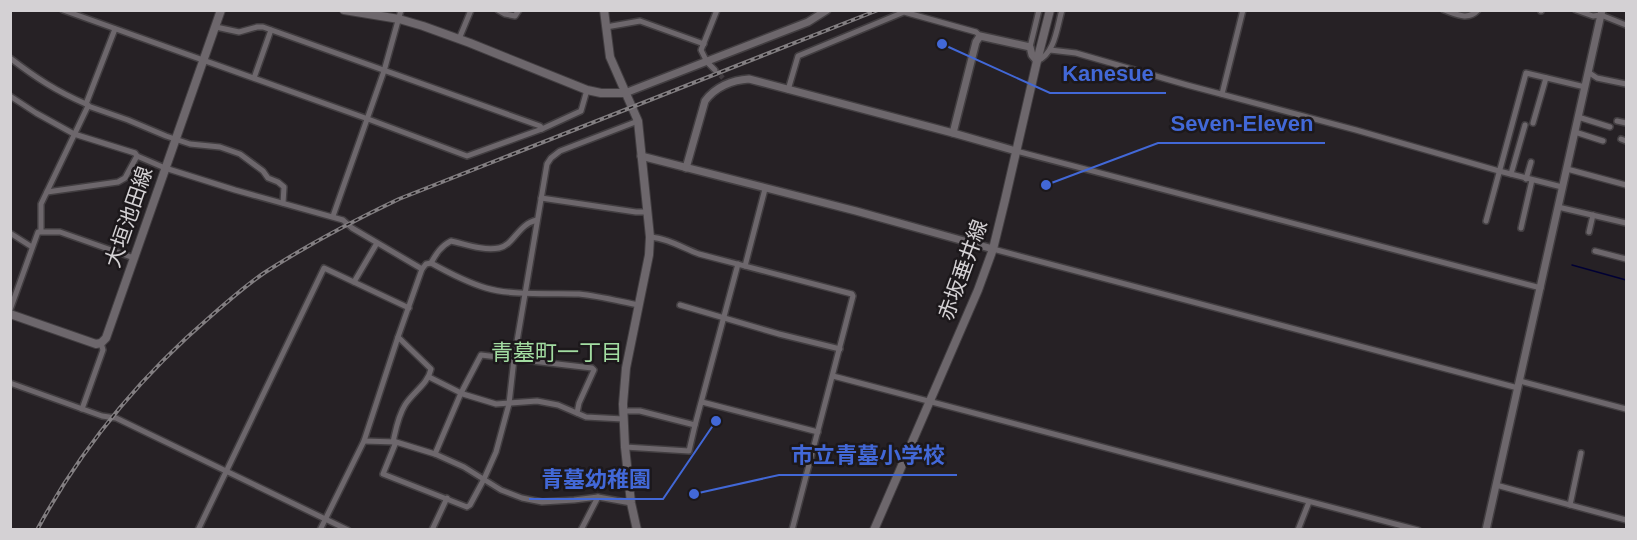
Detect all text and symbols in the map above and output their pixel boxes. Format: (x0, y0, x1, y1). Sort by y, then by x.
callout: Kanesue (1050, 53, 1166, 93)
text: Kanesue (1062, 61, 1154, 86)
callout: Seven-Eleven (1158, 103, 1325, 143)
text: Seven-Eleven (1170, 111, 1314, 136)
street label: 大垣池田線 (101, 163, 156, 270)
street label: 赤坂垂井線 (934, 217, 991, 323)
district label: 青墓町一丁目 (491, 340, 623, 365)
callout: 市立青墓小学校 (779, 435, 957, 475)
text: 市立青墓小学校 (791, 443, 945, 468)
callout: 青墓幼稚園 (529, 459, 663, 499)
text: 青墓幼稚園 (541, 467, 651, 492)

